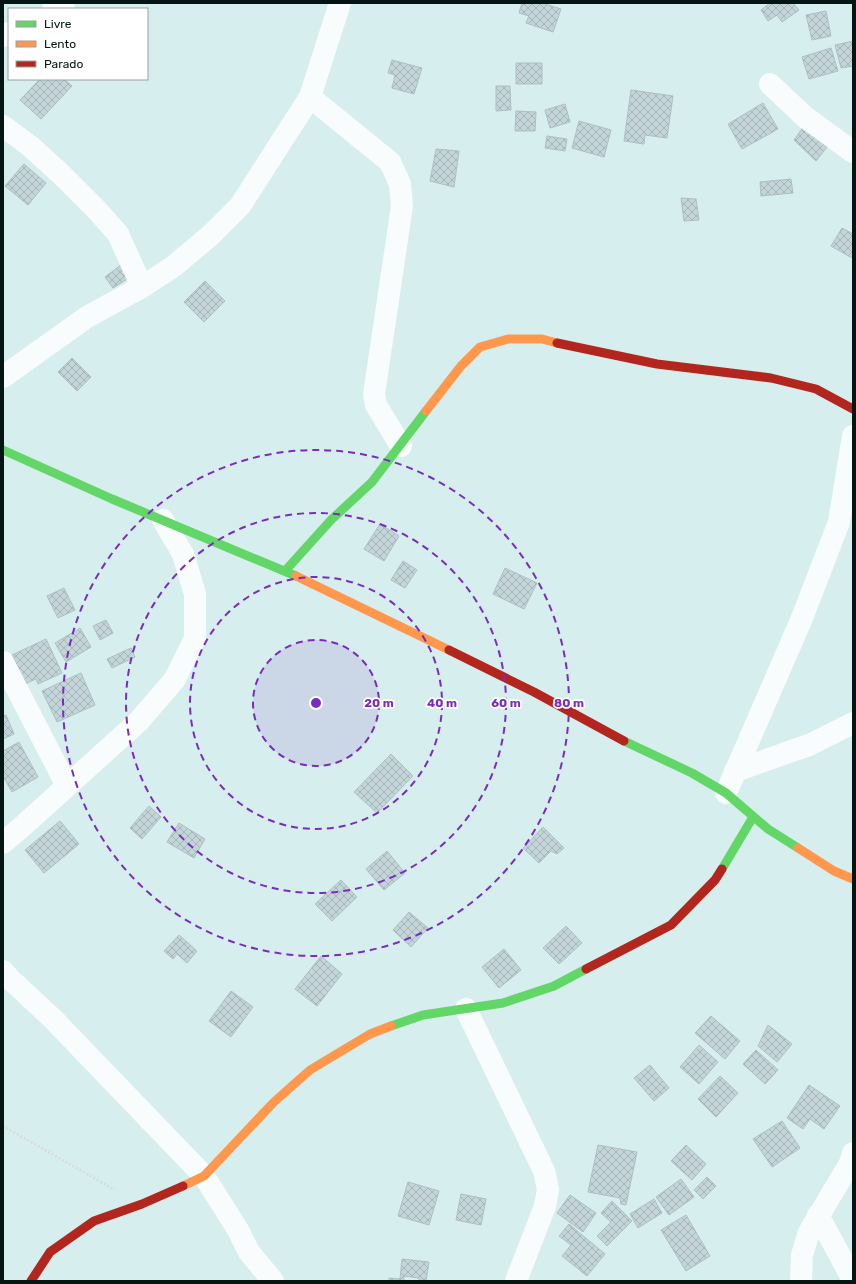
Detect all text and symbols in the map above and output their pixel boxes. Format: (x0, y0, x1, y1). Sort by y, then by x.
legend (8, 8, 148, 80)
text: Livre (44, 17, 72, 31)
text: Lento (44, 37, 76, 51)
text: Parado (44, 57, 83, 71)
centre of rings (309, 696, 323, 710)
text: 20 m (364, 696, 394, 710)
text: 40 m (427, 696, 457, 710)
text: 60 m (491, 696, 521, 710)
text: 80 m (554, 696, 584, 710)

